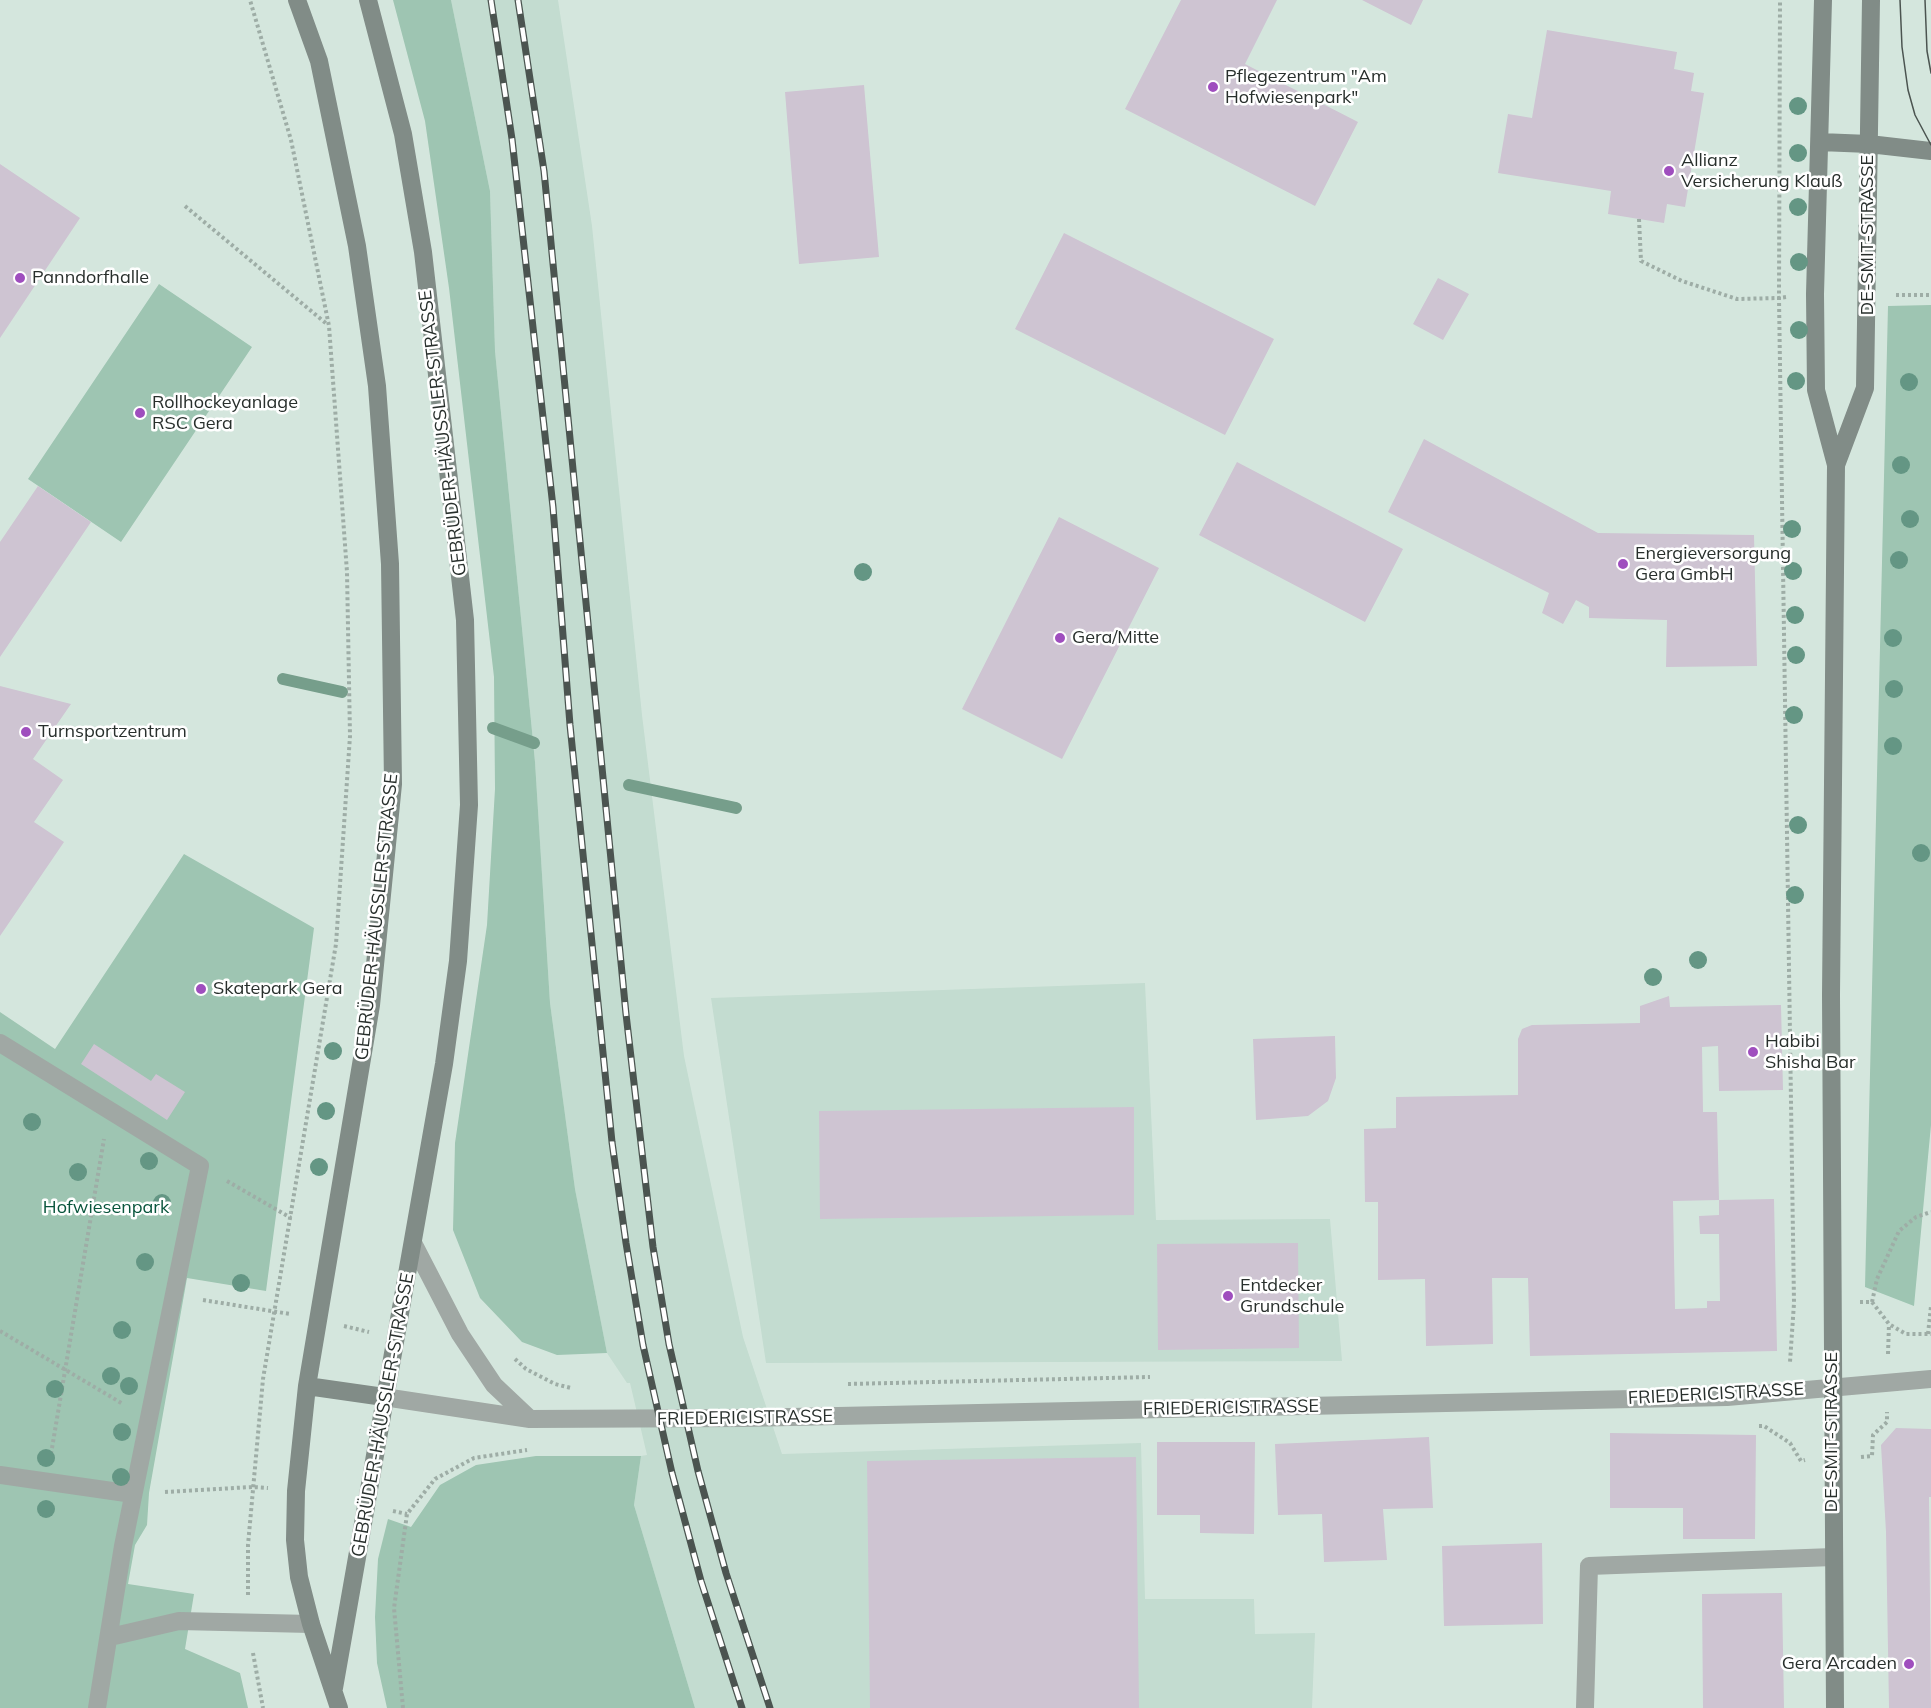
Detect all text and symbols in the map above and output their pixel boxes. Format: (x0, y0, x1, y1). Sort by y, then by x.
place label: Pflegezentrum "Am Hofwiesenpark" (1225, 66, 1387, 109)
marker: Pflegezentrum "Am Hofwiesenpark" (1206, 80, 1220, 94)
place label: Allianz Versicherung Klauß (1681, 150, 1843, 192)
street label: DE-SMIT-STRASSE (1857, 155, 1879, 315)
marker: Allianz Versicherung Klauß (1662, 164, 1676, 178)
place label: Panndorfhalle (32, 267, 149, 289)
marker: Panndorfhalle (13, 271, 27, 285)
street label: GEBRÜDER-HÄUSSLER-STRASSE (415, 289, 471, 577)
place label: Rollhockeyanlage RSC Gera (152, 392, 298, 434)
marker: Rollhockeyanlage RSC Gera (133, 406, 147, 420)
place label: Energieversorgung Gera GmbH (1635, 543, 1791, 586)
marker: Energieversorgung Gera GmbH (1616, 557, 1630, 571)
place label: Gera/Mitte (1072, 627, 1159, 649)
marker: Gera/Mitte (1053, 631, 1067, 645)
place label: Turnsportzentrum (38, 721, 187, 743)
marker: Turnsportzentrum (19, 725, 33, 739)
street label: GEBRÜDER-HÄUSSLER-STRASSE (351, 773, 403, 1061)
place label: Skatepark Gera (213, 978, 342, 1000)
marker: Skatepark Gera (194, 982, 208, 996)
place label: Habibi Shisha Bar (1765, 1031, 1856, 1074)
marker: Habibi Shisha Bar (1746, 1045, 1760, 1059)
park label: Hofwiesenpark (43, 1197, 169, 1219)
street label: GEBRÜDER-HÄUSSLER-STRASSE (347, 1271, 419, 1559)
place label: Entdecker Grundschule (1240, 1275, 1344, 1318)
marker: Entdecker Grundschule (1221, 1289, 1235, 1303)
street label: DE-SMIT-STRASSE (1821, 1352, 1843, 1512)
street label: FRIEDERICISTRASSE (1627, 1379, 1805, 1409)
street label: FRIEDERICISTRASSE (1143, 1396, 1319, 1420)
street label: FRIEDERICISTRASSE (657, 1406, 833, 1430)
place label: Gera Arcaden (1782, 1653, 1897, 1675)
marker: Gera Arcaden (1902, 1657, 1916, 1671)

